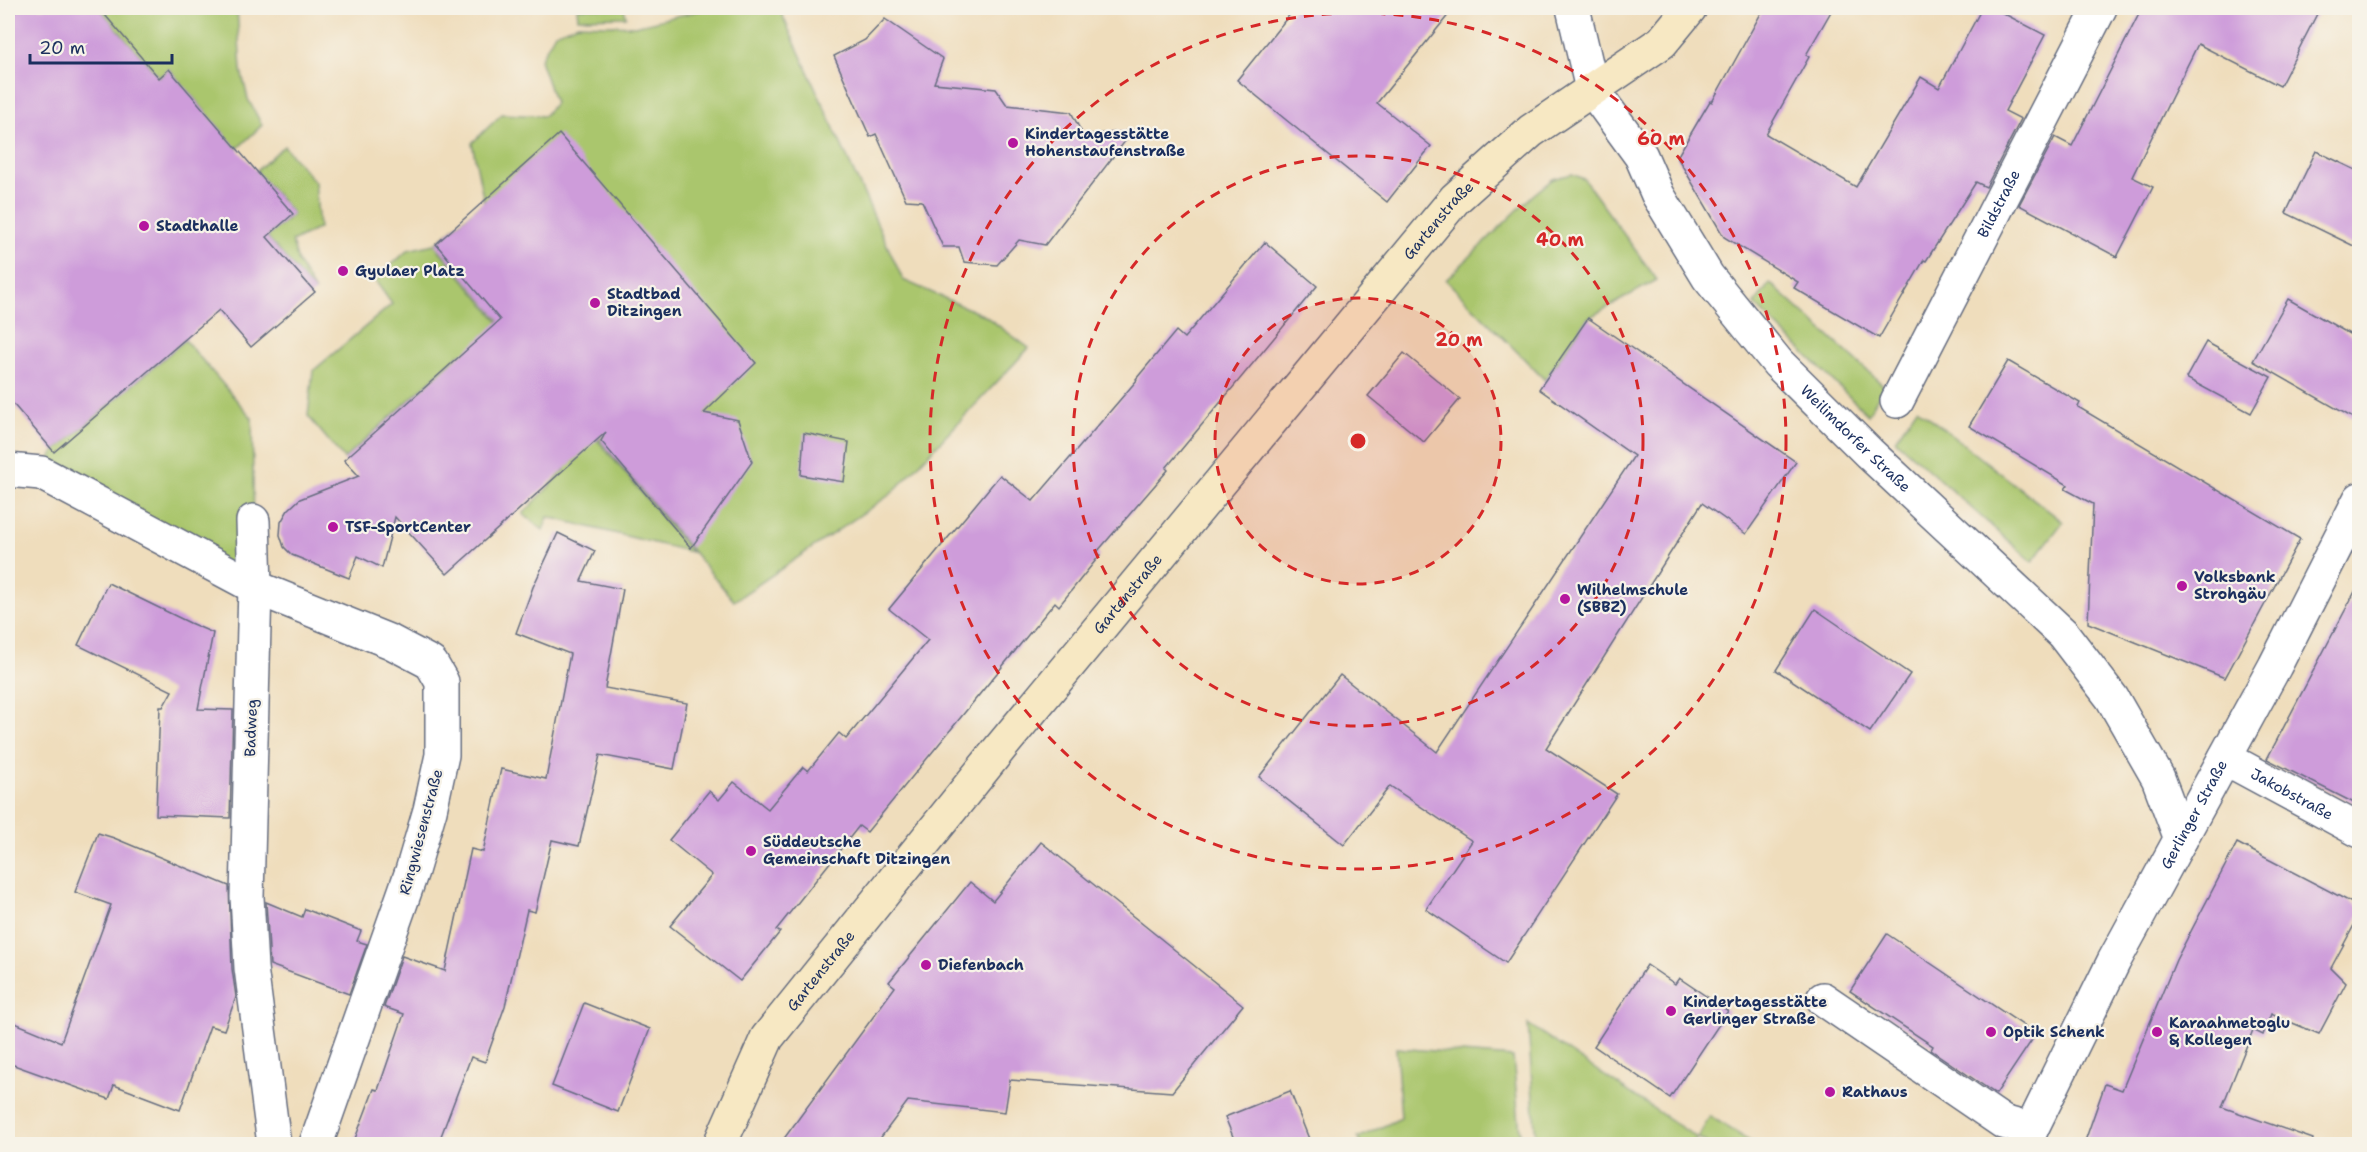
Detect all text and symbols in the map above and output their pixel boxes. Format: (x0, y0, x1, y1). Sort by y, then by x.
scale bar (30, 27, 172, 65)
text: 20 m (39, 36, 85, 60)
place label: Kindertagesstätte Hohenstaufenstraße (1025, 124, 1185, 161)
text: 60 m (1637, 127, 1685, 151)
marker: Kindertagesstätte Hohenstaufenstraße (1006, 136, 1020, 150)
street label: Bildstraße (1973, 166, 2025, 241)
street label: Gartenstraße (1399, 177, 1478, 264)
place label: Stadthalle (156, 216, 239, 236)
marker: Stadthalle (137, 219, 151, 233)
text: 40 m (1536, 228, 1584, 252)
place label: Gyulaer Platz (355, 261, 465, 281)
marker: Gyulaer Platz (336, 264, 350, 278)
place label: Stadtbad Ditzingen (607, 284, 682, 321)
marker: Stadtbad Ditzingen (588, 296, 602, 310)
text: 20 m (1435, 328, 1483, 352)
street label: Weilimdorfer Straße (1796, 381, 1915, 497)
centre of rings (1348, 431, 1368, 451)
place label: TSF-SportCenter (345, 517, 471, 537)
marker: TSF-SportCenter (326, 520, 340, 534)
street label: Gartenstraße (1089, 550, 1167, 638)
place label: Volksbank Strohgäu (2194, 567, 2276, 604)
marker: Volksbank Strohgäu (2175, 579, 2189, 593)
place label: Wilhelmschule (SBBZ) (1577, 580, 1688, 617)
marker: Wilhelmschule (SBBZ) (1558, 592, 1572, 606)
street label: Badweg (240, 699, 262, 757)
street label: Gerlinger Straße (2156, 756, 2232, 873)
street label: Jakobstraße (2247, 764, 2337, 825)
street label: Ringwiesenstraße (395, 767, 447, 897)
place label: Süddeutsche Gemeinschaft Ditzingen (763, 832, 950, 869)
marker: Süddeutsche Gemeinschaft Ditzingen (744, 844, 758, 858)
street label: Gartenstraße (782, 927, 859, 1015)
place label: Diefenbach (938, 955, 1024, 975)
marker: Diefenbach (919, 958, 933, 972)
place label: Kindertagesstätte Gerlinger Straße (1683, 992, 1827, 1029)
marker: Kindertagesstätte Gerlinger Straße (1664, 1004, 1678, 1018)
place label: Karaahmetoglu & Kollegen (2169, 1013, 2290, 1050)
place label: Optik Schenk (2003, 1022, 2105, 1042)
marker: Optik Schenk (1984, 1025, 1998, 1039)
marker: Karaahmetoglu & Kollegen (2150, 1025, 2164, 1039)
place label: Rathaus (1842, 1082, 1908, 1102)
marker: Rathaus (1823, 1085, 1837, 1099)

